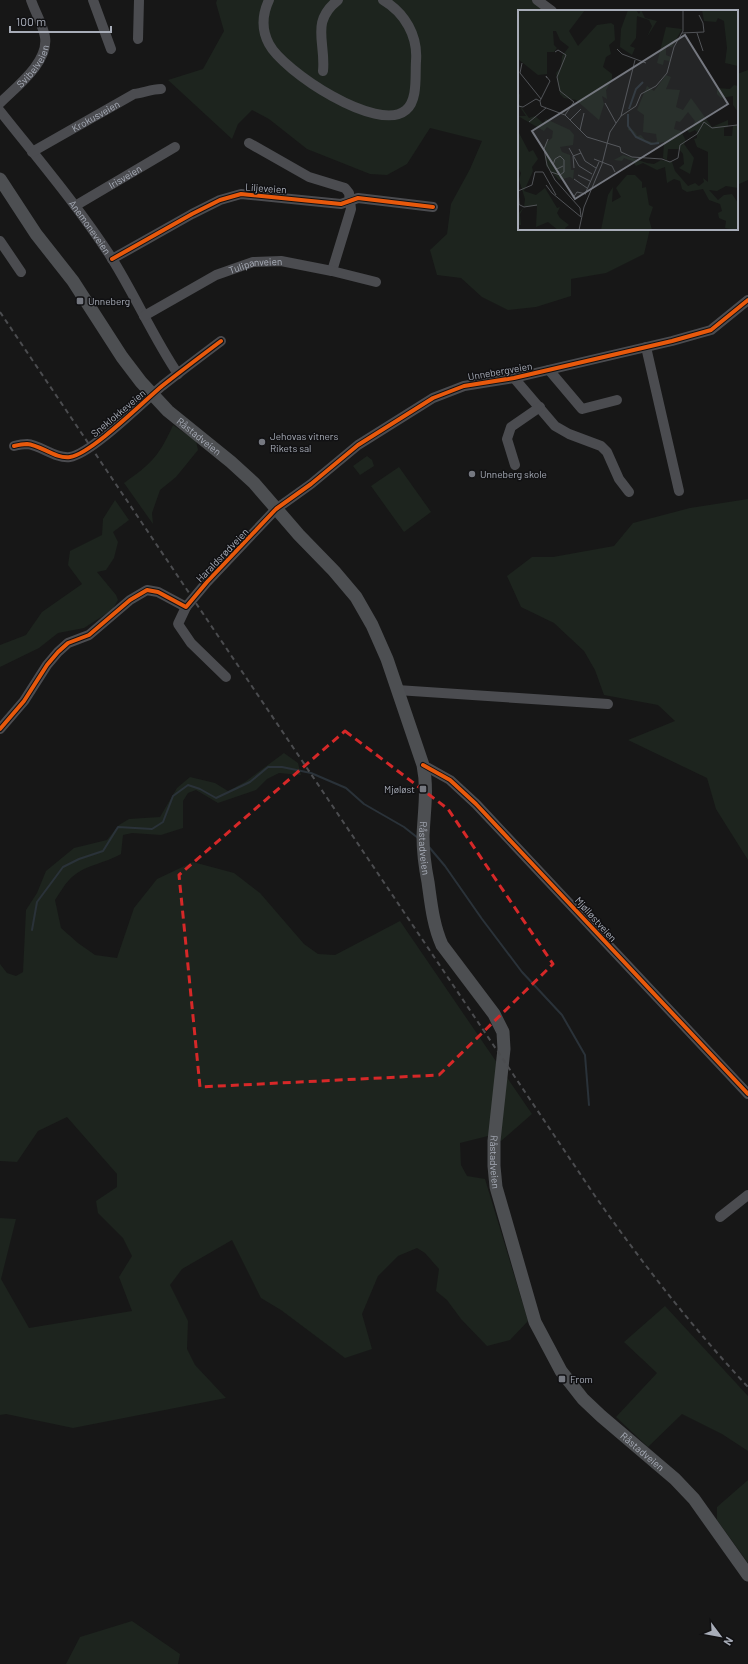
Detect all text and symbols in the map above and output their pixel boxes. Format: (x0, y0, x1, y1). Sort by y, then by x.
scale bar (10, 8, 111, 34)
inset map (518, 10, 738, 230)
text: 100 m (16, 14, 46, 28)
street label: Svibelveien (14, 44, 51, 90)
street label: Krokusveien (69, 98, 122, 134)
street label: Irisveien (106, 162, 144, 191)
street label: Liljeveien (245, 181, 287, 195)
street label: Anemoneveien (67, 197, 114, 257)
street label: Tulipanveien (227, 255, 282, 276)
place label: Unneberg (88, 295, 130, 307)
marker: Unneberg (75, 296, 85, 306)
street label: Unnebergveien (467, 359, 533, 383)
street label: Sneklokkeveien (88, 387, 148, 439)
street label: Råstadveien (175, 415, 224, 458)
place label: Jehovas vitners Rikets sal (270, 430, 338, 454)
marker: Jehovas vitners Rikets sal (257, 437, 267, 447)
place label: Unneberg skole (480, 468, 547, 480)
marker: Unneberg skole (467, 469, 477, 479)
street label: Haraldsrødveien (193, 525, 251, 585)
place label: Mjøløst (384, 783, 415, 795)
marker: Mjøløst (418, 784, 428, 794)
street label: Råstadveien (417, 821, 433, 876)
street label: Mjølløstveien (573, 894, 619, 944)
street label: Råstadveien (488, 1135, 502, 1189)
place label: From (570, 1373, 593, 1385)
marker: From (557, 1374, 567, 1384)
street label: Råstadveien (618, 1429, 667, 1473)
north arrow (700, 1616, 740, 1656)
text: N (721, 1635, 736, 1648)

